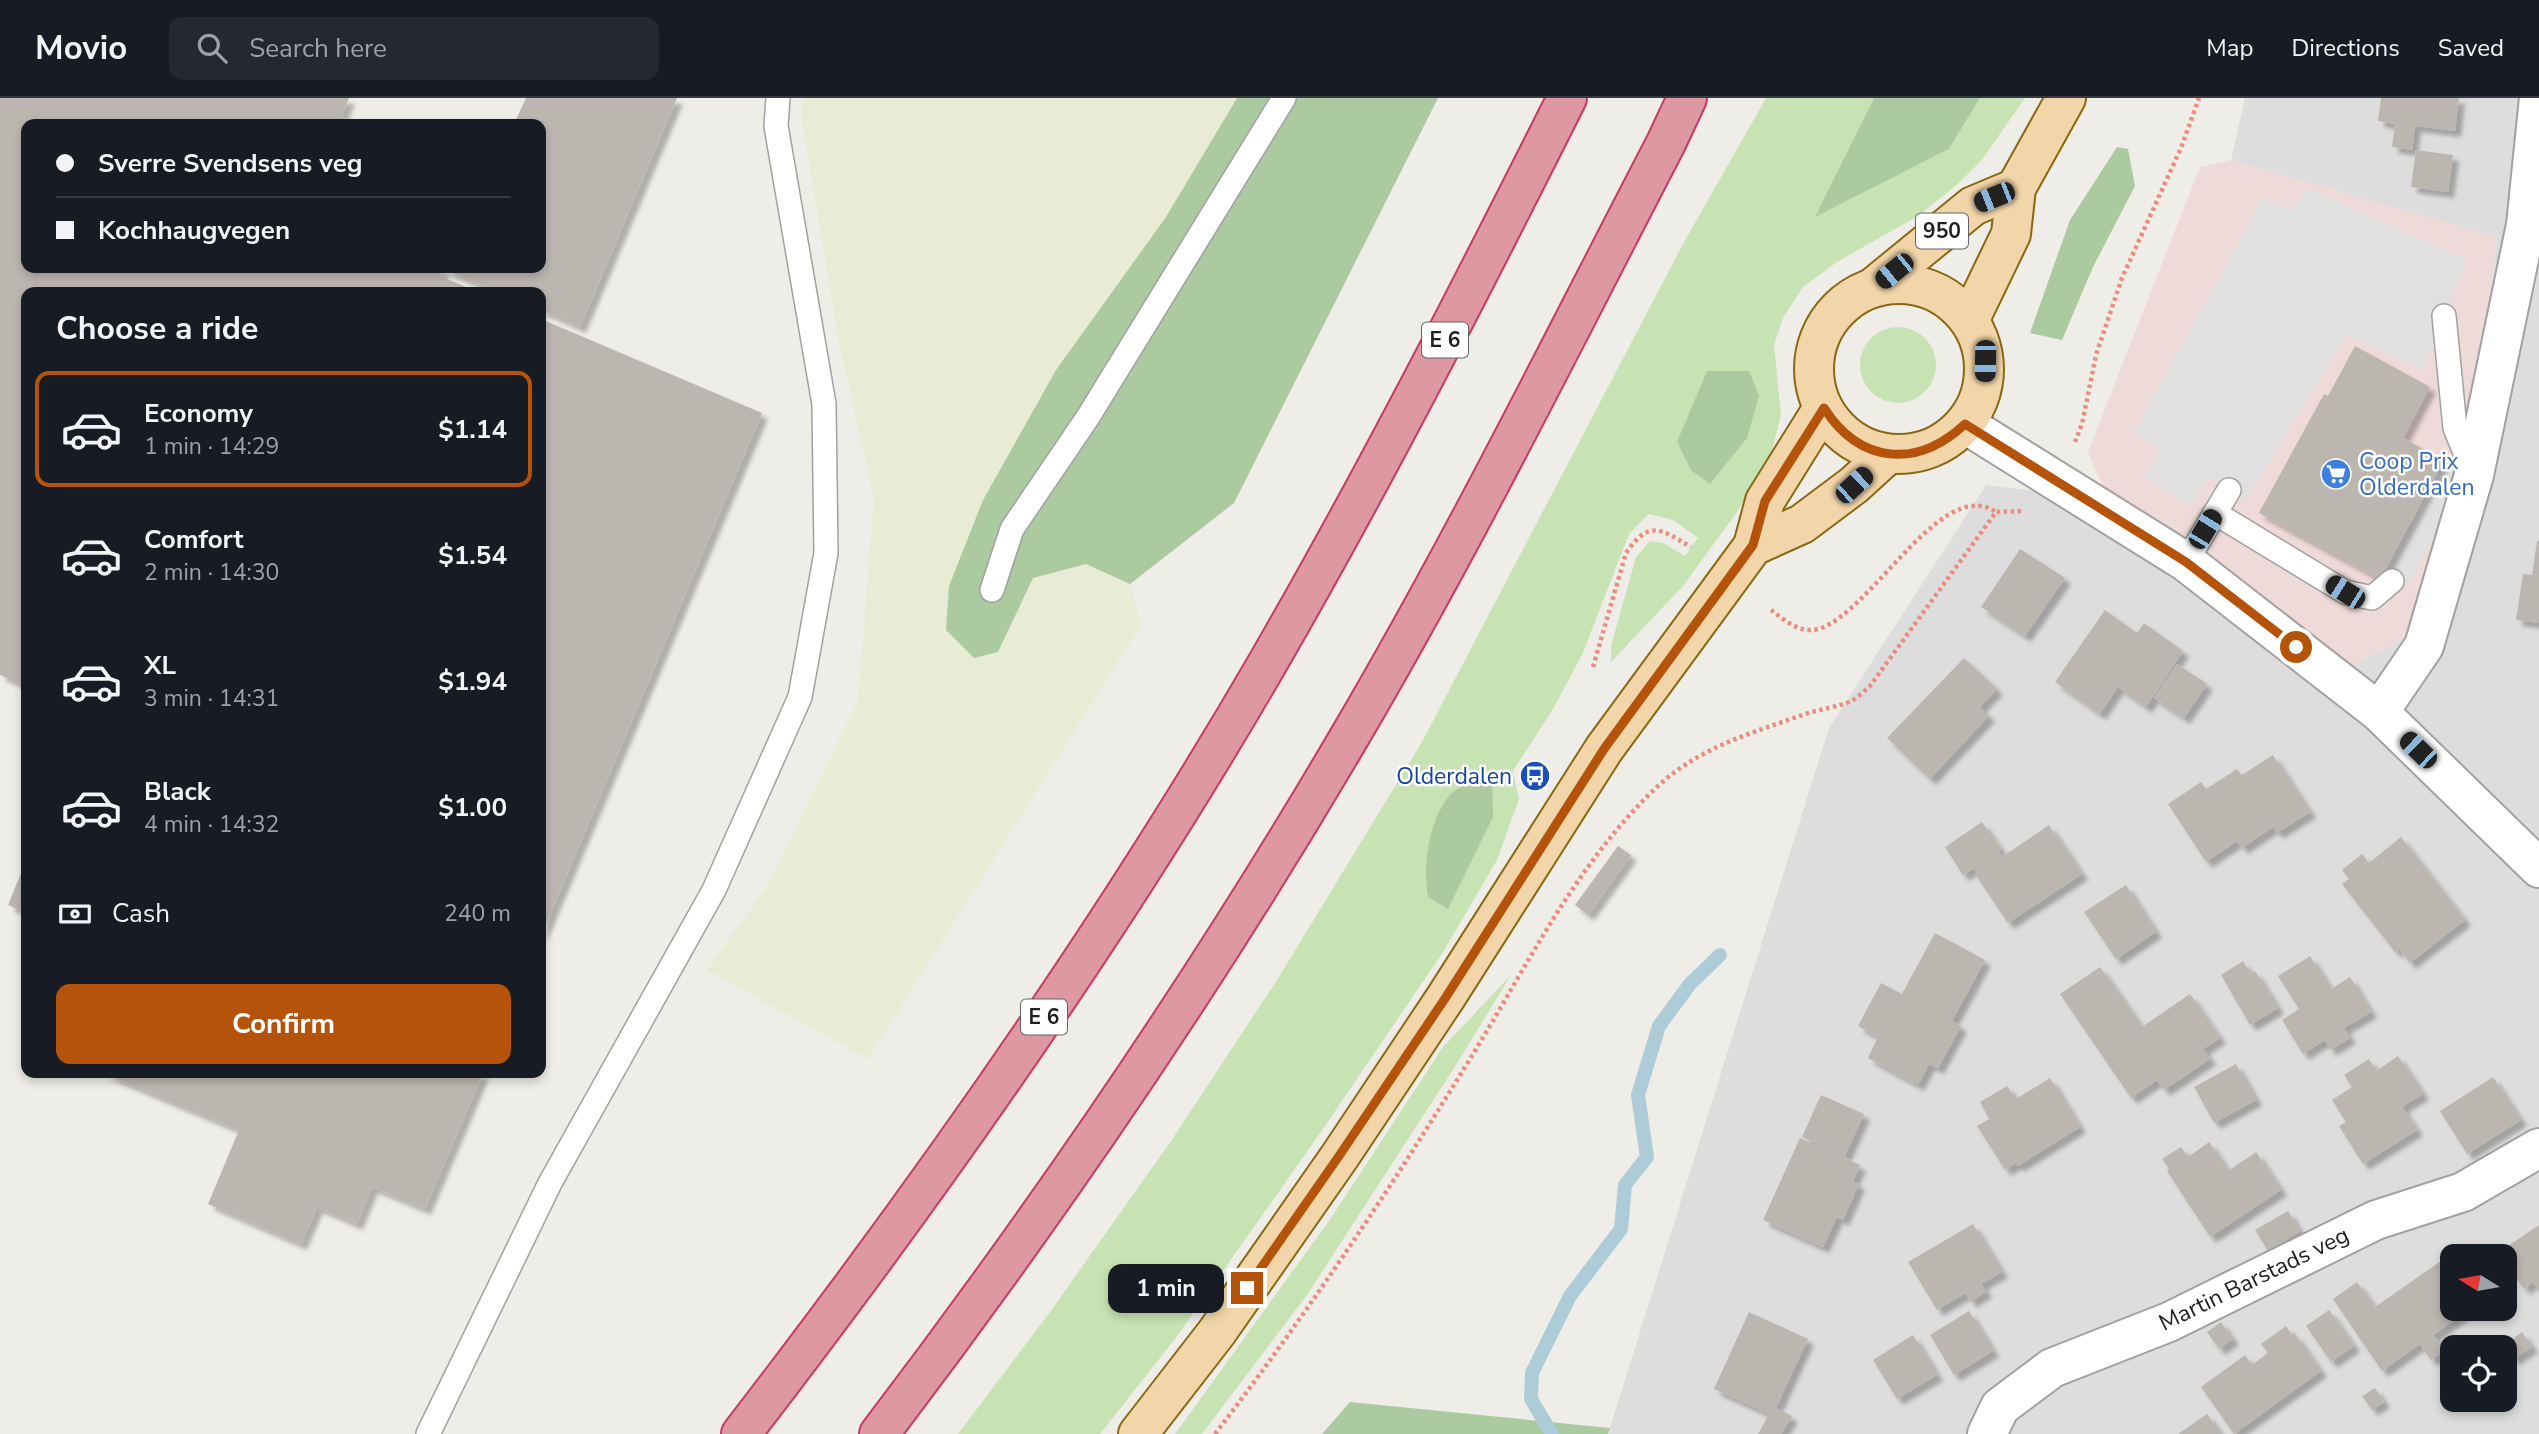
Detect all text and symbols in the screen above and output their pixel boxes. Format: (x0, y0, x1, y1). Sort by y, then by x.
search box (169, 17, 659, 80)
text: Movio (35, 26, 127, 71)
icon: search (193, 29, 231, 67)
text: Search here (249, 31, 387, 66)
text: Map (2206, 32, 2253, 64)
text: Directions (2291, 32, 2400, 64)
text: Saved (2438, 32, 2504, 64)
text: Sverre Svendsens veg (98, 146, 363, 181)
car (1971, 179, 2018, 215)
text: Kochhaugvegen (98, 213, 290, 248)
road number: 950 (1916, 214, 1968, 248)
car (1872, 250, 1917, 292)
text: Choose a ride (56, 307, 258, 350)
road number: E 6 (1422, 322, 1468, 358)
car (1975, 340, 1996, 382)
text: Economy (144, 396, 253, 431)
icon: car (60, 398, 123, 461)
text: $1.14 (438, 412, 507, 447)
text: 1 min · 14:29 (144, 431, 279, 462)
place label: Coop Prix Olderdalen (2359, 446, 2475, 503)
supermarket icon: Coop Prix Olderdalen (2319, 457, 2353, 491)
car (1832, 463, 1877, 507)
car (2186, 506, 2225, 552)
text: Comfort (144, 522, 244, 557)
icon: car (60, 524, 123, 587)
text: $1.54 (438, 538, 507, 573)
text: 2 min · 14:30 (144, 557, 279, 588)
car (2322, 572, 2369, 612)
route start (2280, 631, 2312, 663)
text: XL (144, 648, 176, 683)
icon: car (60, 650, 123, 713)
text: $1.94 (438, 664, 507, 699)
text: 3 min · 14:31 (144, 683, 279, 714)
car (2396, 728, 2441, 772)
bus stop icon: Olderdalen (1518, 759, 1552, 793)
place label: Olderdalen (1396, 761, 1512, 792)
text: Black (144, 774, 211, 809)
icon: car (60, 776, 123, 839)
text: $1.00 (438, 790, 507, 825)
text: 4 min · 14:32 (144, 809, 279, 840)
icon: cash (56, 895, 94, 933)
text: Cash (112, 896, 170, 931)
text: 240 m (444, 898, 511, 929)
button: Confirm (56, 984, 511, 1064)
road number: E 6 (1021, 1000, 1067, 1034)
street label: Martin Barstads veg (2154, 1220, 2354, 1338)
north arrow (2440, 1244, 2516, 1321)
map controls (2440, 1244, 2517, 1412)
callout: 1 min (1107, 1264, 1222, 1312)
route end (1231, 1272, 1263, 1304)
text: 1 min (1136, 1273, 1196, 1304)
button: locate (2440, 1335, 2517, 1412)

